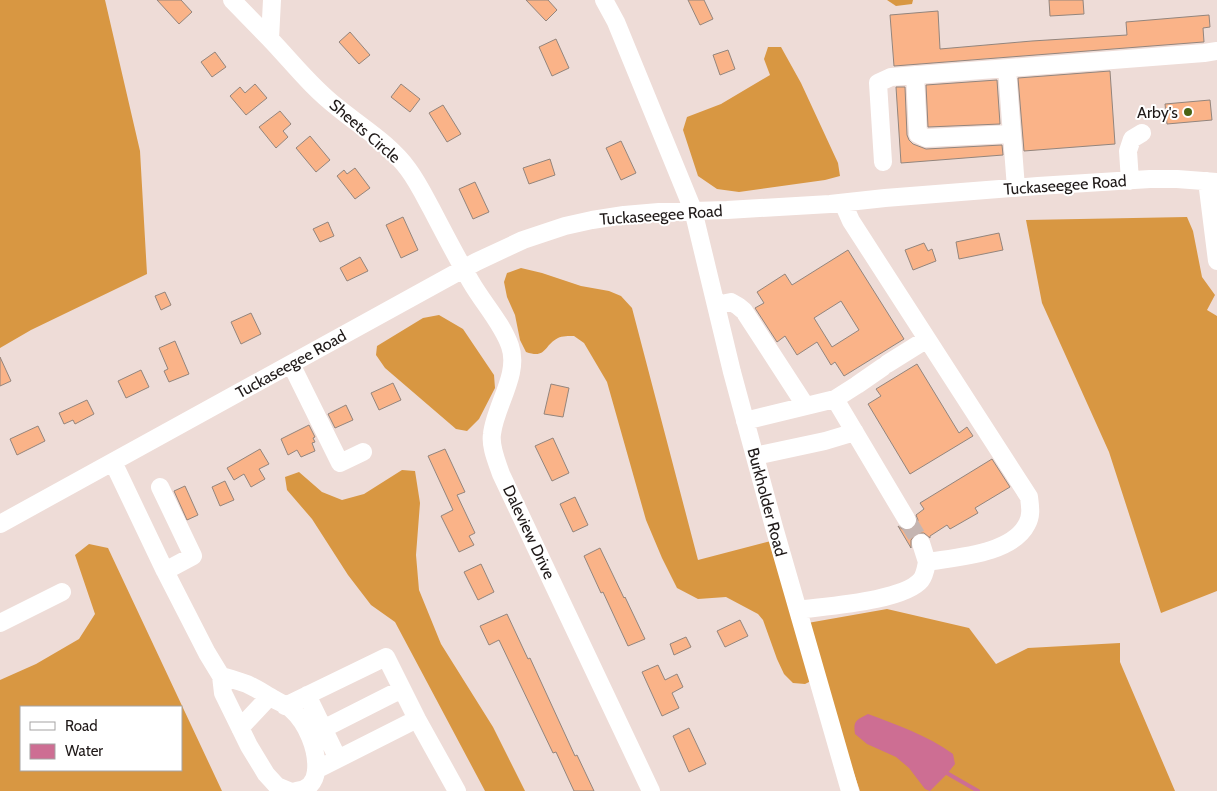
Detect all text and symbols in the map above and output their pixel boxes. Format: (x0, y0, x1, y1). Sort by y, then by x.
street label: Sheets Circle (326, 95, 404, 167)
place label: Arby's (1137, 103, 1178, 122)
marker: Arby's (1182, 106, 1194, 118)
street label: Tuckaseegee Road (1003, 171, 1127, 199)
street label: Tuckaseegee Road (599, 201, 723, 229)
street label: Tuckaseegee Road (233, 326, 349, 402)
street label: Burkholder Road (743, 446, 791, 558)
street label: Daleview Drive (499, 482, 559, 582)
legend (20, 706, 182, 771)
text: Road (65, 717, 98, 735)
text: Water (65, 742, 103, 760)

